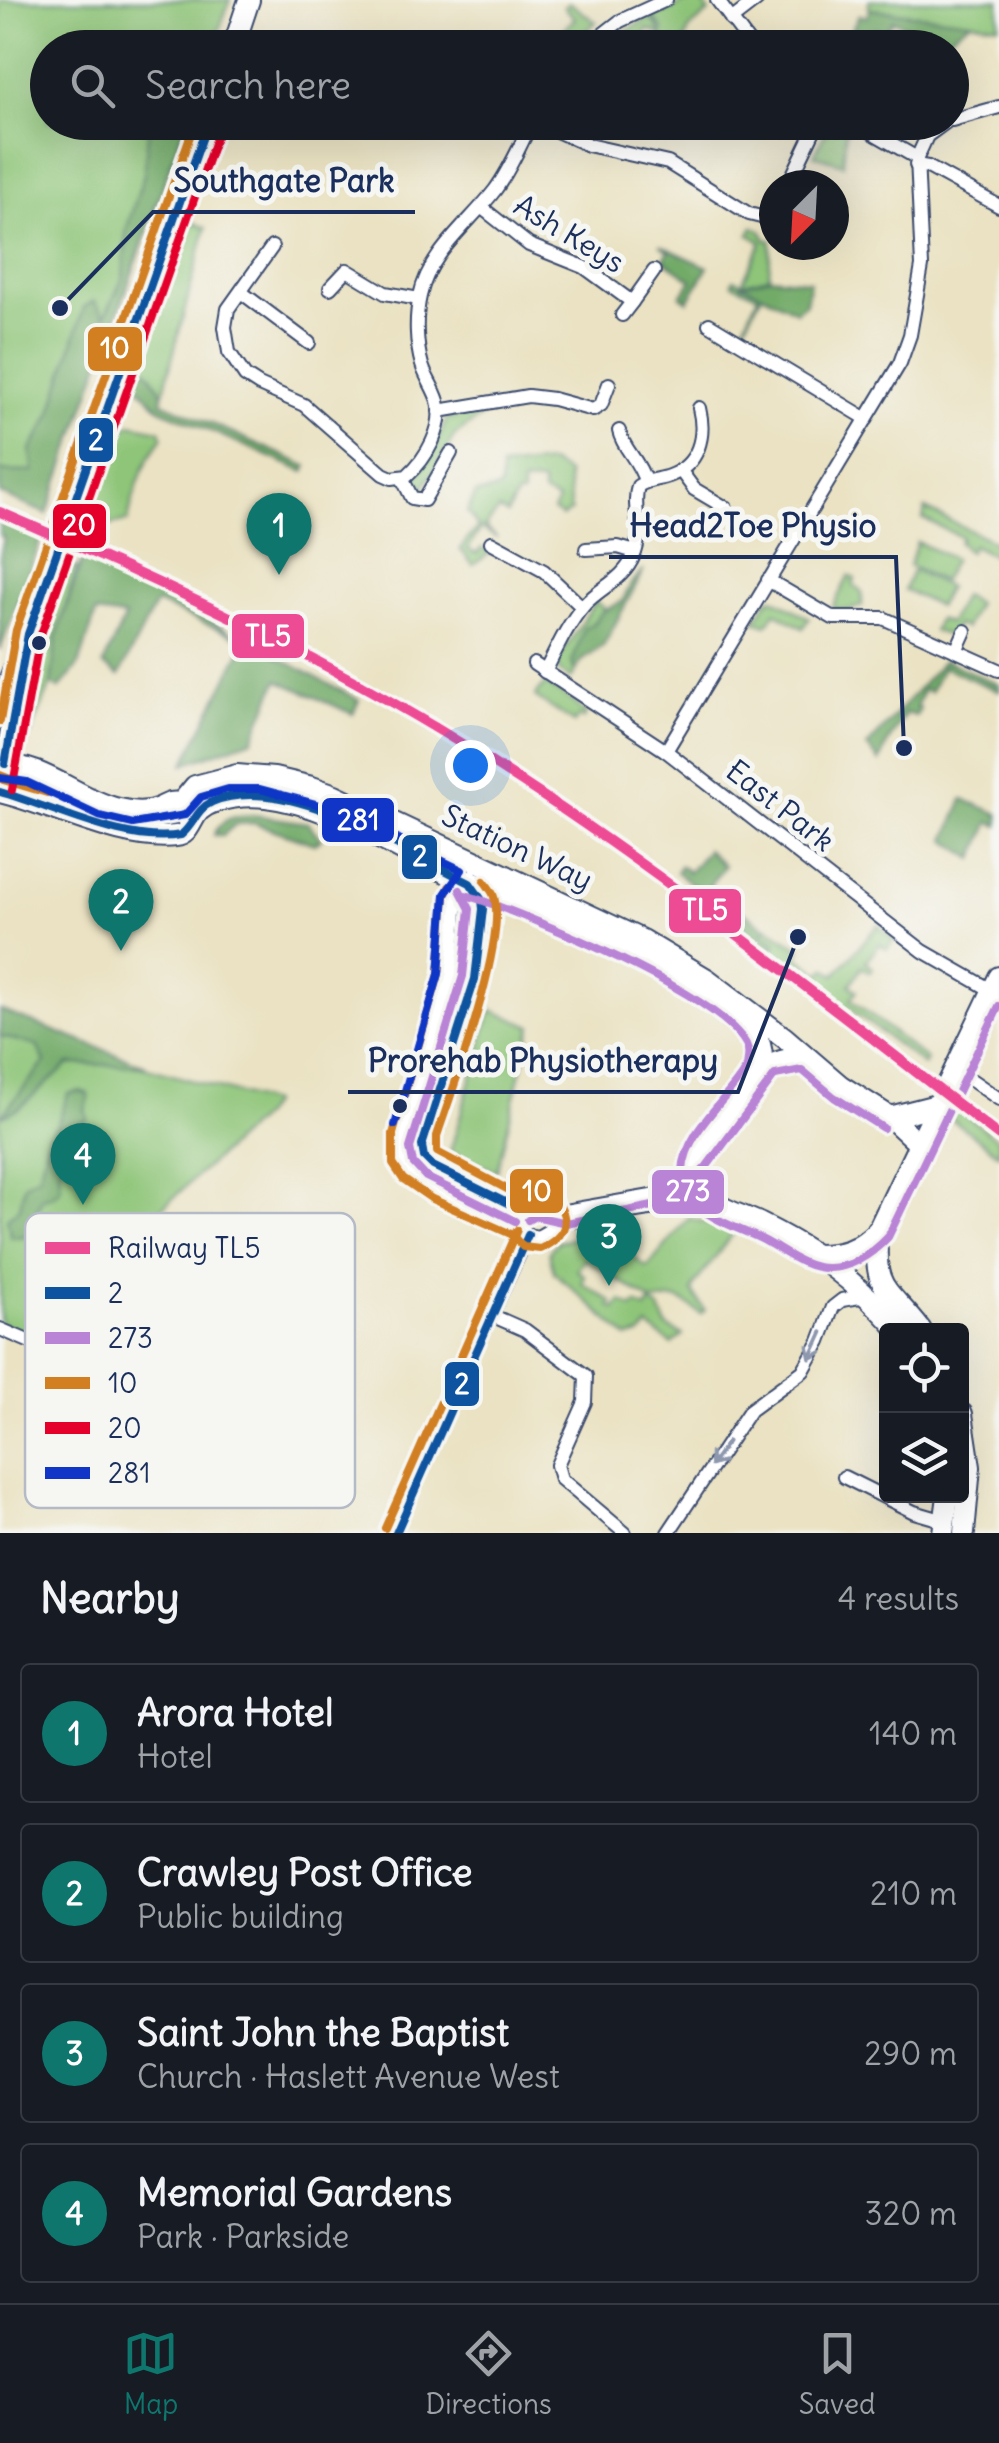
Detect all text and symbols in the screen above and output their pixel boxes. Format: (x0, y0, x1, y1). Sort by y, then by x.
search box (30, 30, 969, 140)
icon: search (65, 58, 120, 113)
text: Search here (145, 62, 351, 109)
callout: Southgate Park (153, 150, 415, 212)
text: Southgate Park (173, 160, 395, 201)
north arrow (759, 170, 849, 260)
street label: Ash Keys (507, 185, 632, 281)
line badge: 10 (86, 325, 144, 373)
text: 10 (100, 330, 130, 366)
line badge: 2 (77, 416, 115, 464)
text: 2 (88, 422, 104, 458)
pin: 1 (246, 492, 312, 575)
callout: Head2Toe Physio (609, 495, 896, 557)
line badge: 20 (51, 502, 108, 550)
text: Head2Toe Physio (630, 505, 876, 546)
text: 20 (62, 507, 96, 543)
line badge: TL5 (230, 612, 306, 660)
text: TL5 (245, 618, 291, 654)
unlabelled marker (29, 633, 49, 653)
your location (445, 740, 496, 791)
street label: East Park (719, 751, 842, 859)
line badge: 281 (320, 796, 396, 844)
street label: Station Way (436, 796, 599, 899)
text: 281 (337, 802, 379, 838)
line badge: 2 (400, 833, 439, 881)
text: 2 (412, 838, 428, 874)
pin: 2 (88, 868, 154, 951)
line badge: TL5 (667, 887, 743, 935)
text: TL5 (682, 892, 728, 928)
callout: Prorehab Physiotherapy (348, 1030, 738, 1092)
text: Prorehab Physiotherapy (368, 1040, 718, 1081)
unlabelled marker (390, 1096, 410, 1116)
pin: 4 (51, 1122, 116, 1205)
line badge: 10 (508, 1167, 565, 1215)
line badge: 273 (650, 1168, 726, 1216)
text: 10 (522, 1173, 552, 1209)
text: 273 (666, 1173, 710, 1209)
pin: 3 (576, 1204, 642, 1286)
legend (25, 1213, 355, 1508)
text: Railway TL5 (108, 1230, 261, 1266)
text: 2 (108, 1275, 123, 1311)
text: 273 (108, 1320, 153, 1356)
map controls (879, 1323, 969, 1503)
button: locate (879, 1323, 969, 1413)
one-way arrow (806, 1330, 825, 1360)
line badge: 2 (443, 1360, 481, 1408)
text: 10 (108, 1365, 138, 1401)
text: 2 (454, 1366, 470, 1402)
text: 20 (108, 1410, 142, 1446)
button: layers (879, 1413, 969, 1503)
one-way arrow (709, 1440, 730, 1467)
text: 281 (108, 1455, 151, 1491)
text: Nearby (40, 1572, 179, 1624)
text: 4 results (838, 1578, 959, 1619)
text: Arora Hotel (137, 1689, 334, 1736)
text: 1 (68, 1713, 81, 1754)
text: 140 m (869, 1713, 957, 1754)
text: Hotel (137, 1736, 213, 1777)
text: Crawley Post Office (137, 1849, 473, 1896)
text: 2 (66, 1873, 83, 1914)
text: 210 m (870, 1873, 957, 1914)
text: Public building (137, 1896, 344, 1937)
text: Saint John the Baptist (137, 2009, 509, 2056)
text: 3 (65, 2033, 84, 2074)
text: 290 m (864, 2033, 957, 2074)
text: Church · Haslett Avenue West (137, 2056, 560, 2097)
text: Memorial Gardens (137, 2169, 452, 2216)
text: 4 (65, 2193, 84, 2234)
text: 320 m (865, 2193, 957, 2234)
text: Park · Parkside (137, 2216, 349, 2257)
tab: Map (123, 2326, 178, 2422)
tab: Directions (425, 2326, 552, 2422)
tab: Saved (799, 2326, 876, 2422)

